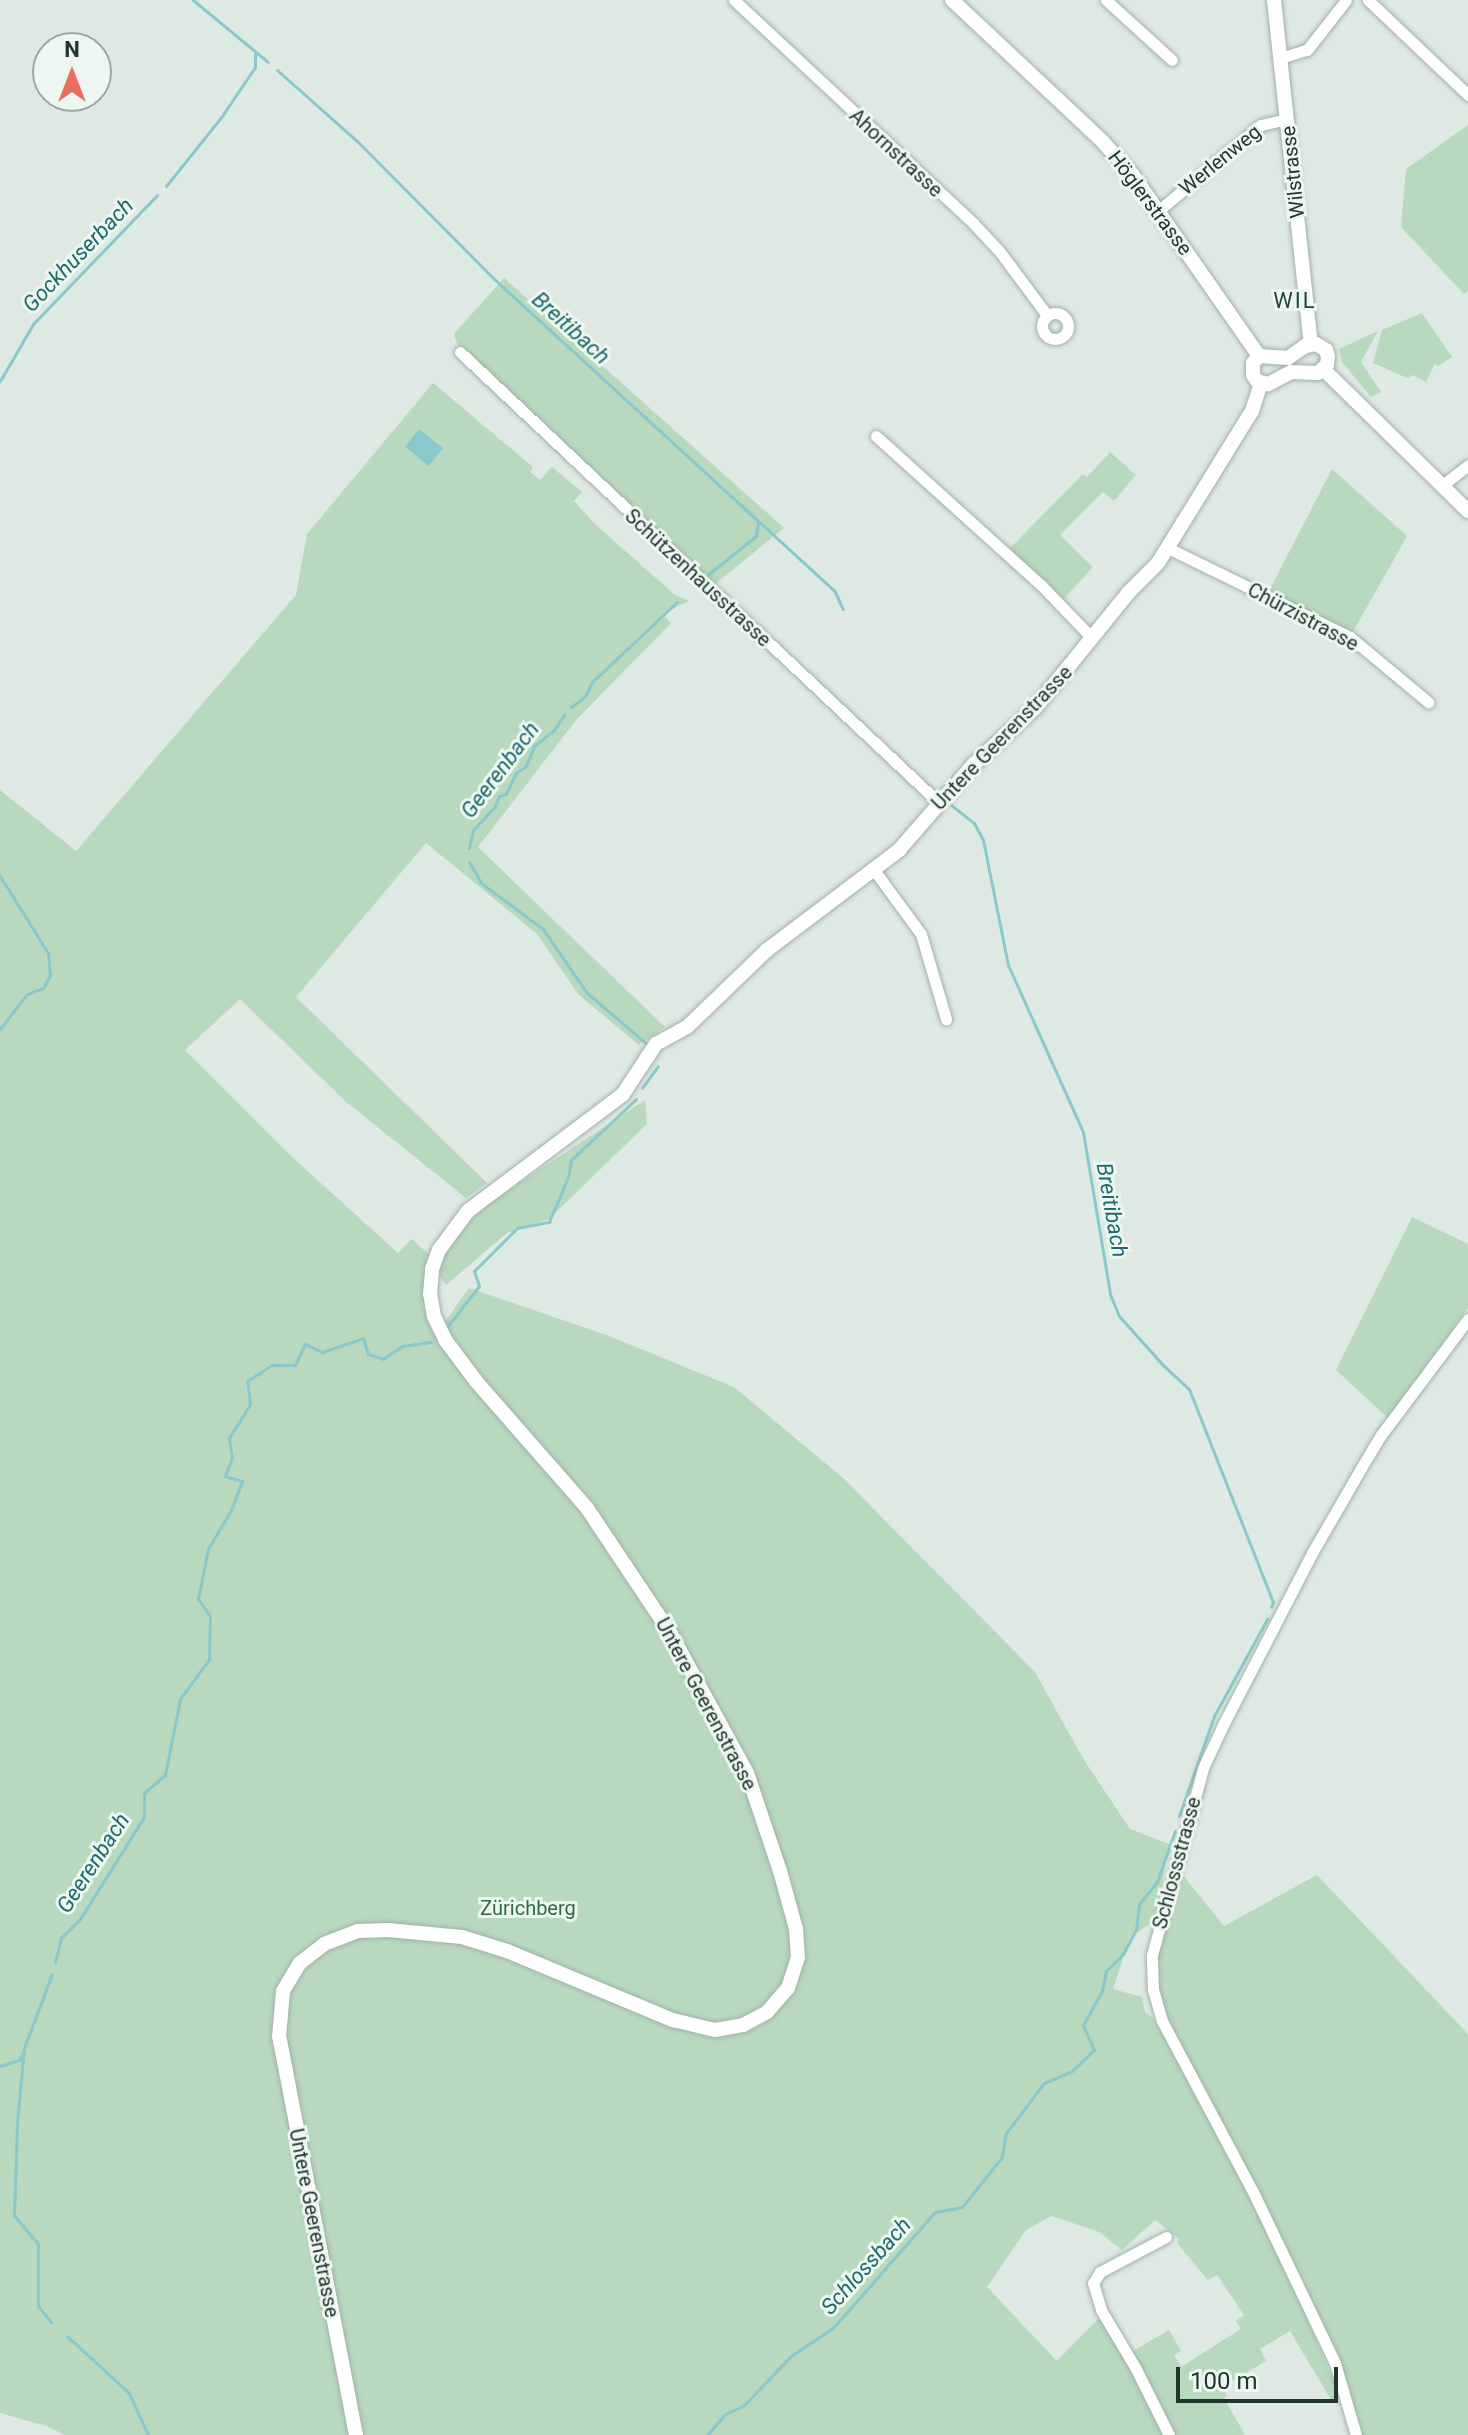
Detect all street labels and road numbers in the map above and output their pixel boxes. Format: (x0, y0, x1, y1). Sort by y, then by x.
street label: Ahornstrasse (844, 104, 948, 202)
street label: Werlenweg (1174, 120, 1266, 200)
street label: Wilstrasse (1276, 125, 1310, 219)
street label: Höglerstrasse (1103, 146, 1197, 260)
street label: Schützenhausstrasse (620, 504, 776, 652)
street label: Chürzistrasse (1244, 578, 1362, 656)
street label: Untere Geerenstrasse (927, 661, 1077, 815)
street label: Untere Geerenstrasse (650, 1614, 762, 1794)
street label: Schlossstrasse (1148, 1794, 1206, 1932)
street label: Untere Geerenstrasse (284, 2127, 344, 2319)

